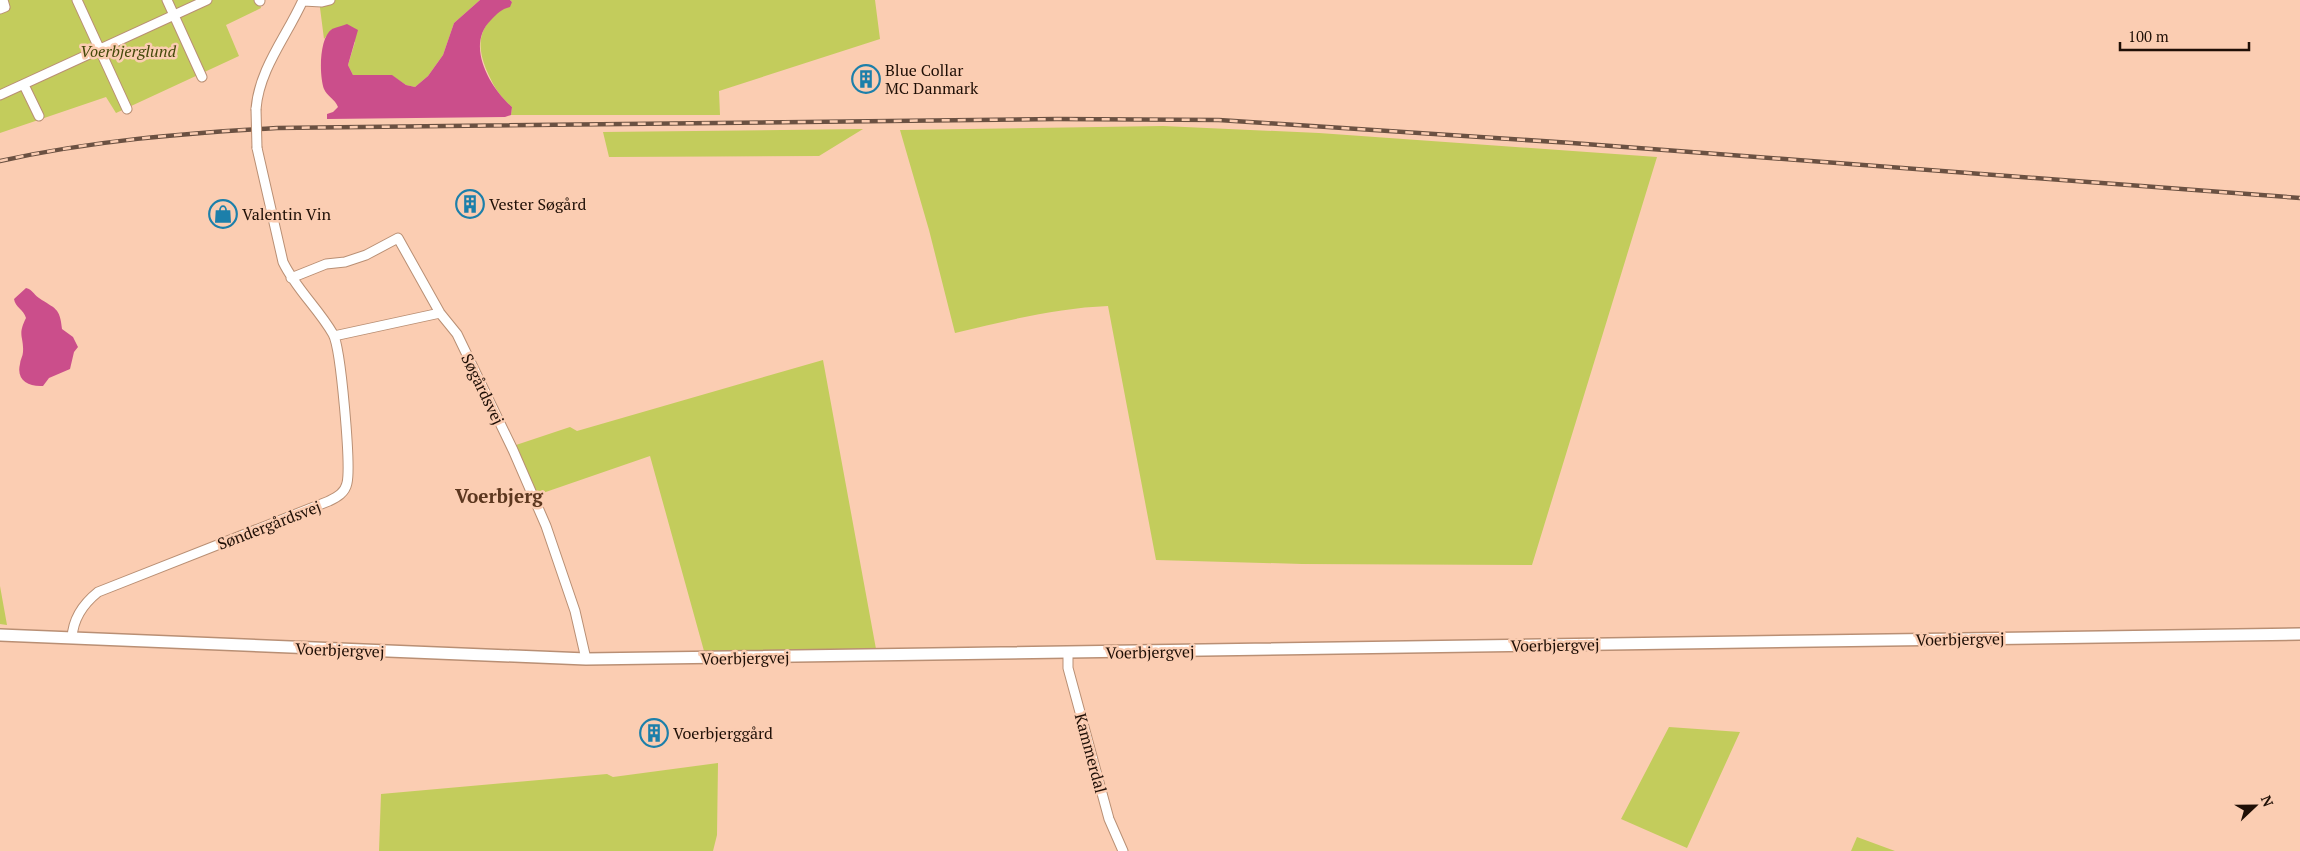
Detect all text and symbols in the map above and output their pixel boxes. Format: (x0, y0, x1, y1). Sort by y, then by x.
scale bar (2120, 20, 2249, 52)
text: 100 m (2128, 26, 2169, 46)
park label: Voerbjerglund (80, 40, 176, 62)
place label: Blue Collar MC Danmark (885, 59, 979, 99)
building icon: Blue Collar MC Danmark (851, 64, 881, 94)
building icon: Vester Søgård (455, 189, 485, 219)
place label: Vester Søgård (489, 193, 587, 215)
shop icon: Valentin Vin (208, 199, 238, 229)
place label: Valentin Vin (242, 203, 332, 225)
street label: Søgårdsvej (456, 350, 510, 428)
district label: Voerbjerg (455, 483, 544, 508)
street label: Søndergårdsvej (214, 495, 324, 555)
street label: Voerbjergvej (1915, 627, 2005, 651)
street label: Voerbjergvej (1510, 633, 1600, 657)
street label: Voerbjergvej (295, 637, 385, 663)
street label: Voerbjergvej (1105, 640, 1195, 664)
street label: Voerbjergvej (700, 646, 790, 670)
street label: Kammerdal (1070, 711, 1112, 796)
building icon: Voerbjerggård (639, 718, 669, 748)
place label: Voerbjerggård (673, 722, 773, 744)
north arrow (2230, 781, 2280, 831)
text: N (2257, 792, 2278, 810)

